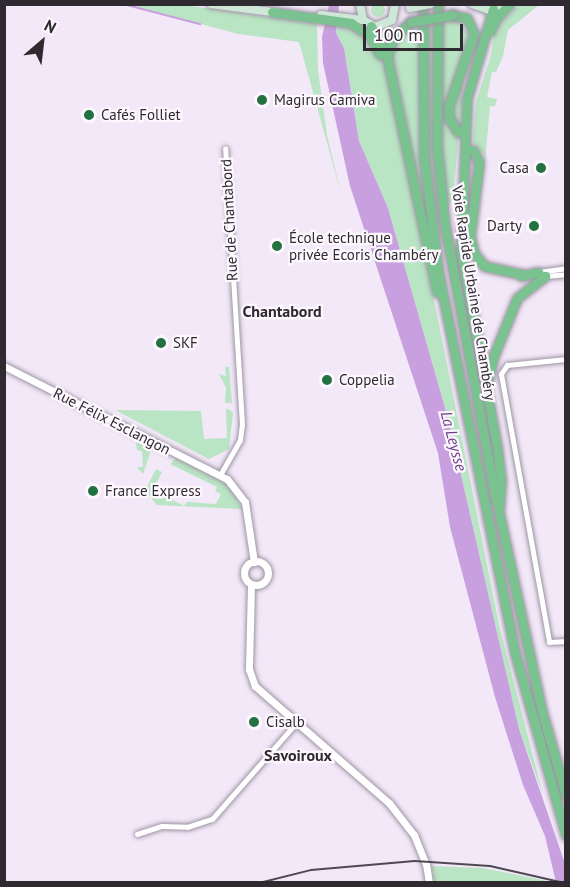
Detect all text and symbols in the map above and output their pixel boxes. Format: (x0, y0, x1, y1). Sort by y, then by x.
north arrow (12, 12, 72, 72)
scale bar (366, 12, 466, 50)
text: N (41, 15, 60, 37)
text: 100 m (374, 23, 423, 46)
place label: Magirus Camiva (274, 91, 376, 109)
marker: Magirus Camiva (255, 93, 269, 107)
place label: Cafés Folliet (101, 106, 181, 124)
marker: Cafés Folliet (82, 108, 96, 122)
street label: Rue de Chantabord (217, 158, 241, 282)
place label: Casa (499, 159, 529, 177)
marker: Casa (534, 161, 548, 175)
street label: Voie Rapide Urbaine de Chambéry (448, 184, 500, 402)
place label: Darty (487, 217, 522, 235)
marker: Darty (527, 219, 541, 233)
place label: École technique privée Ecoris Chambéry (289, 228, 439, 263)
marker: École technique privée Ecoris Chambéry (270, 239, 284, 253)
district label: Chantabord (242, 301, 322, 321)
place label: SKF (173, 334, 198, 352)
marker: SKF (154, 336, 168, 350)
place label: Coppelia (339, 371, 395, 389)
marker: Coppelia (320, 373, 334, 387)
street label: Rue Félix Esclangon (50, 384, 174, 458)
water label: La Leysse (437, 409, 471, 473)
place label: France Express (105, 482, 201, 500)
marker: France Express (86, 484, 100, 498)
place label: Cisalb (266, 713, 305, 731)
marker: Cisalb (247, 715, 261, 729)
district label: Savoiroux (264, 745, 332, 765)

